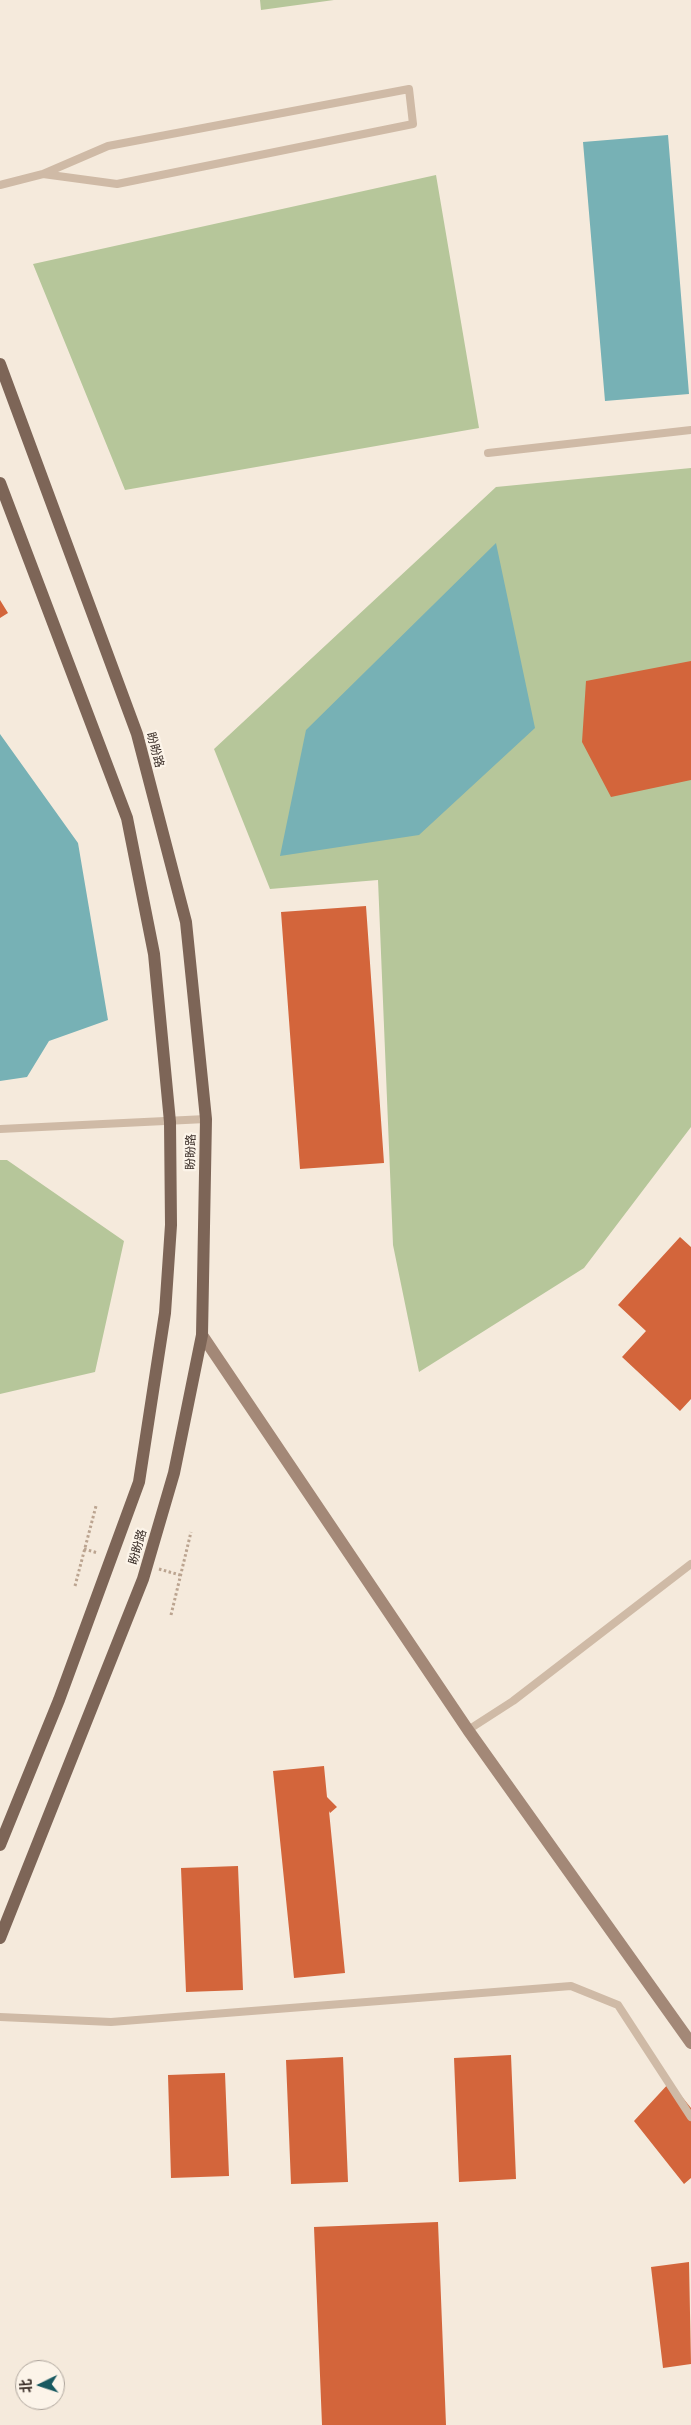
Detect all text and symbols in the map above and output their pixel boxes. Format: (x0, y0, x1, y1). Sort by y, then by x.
street label: 盼盼路 (143, 731, 167, 769)
street label: 盼盼路 (183, 1134, 199, 1170)
street label: 盼盼路 (126, 1528, 150, 1566)
north arrow (15, 2360, 65, 2410)
text: 北 (18, 2378, 35, 2394)

